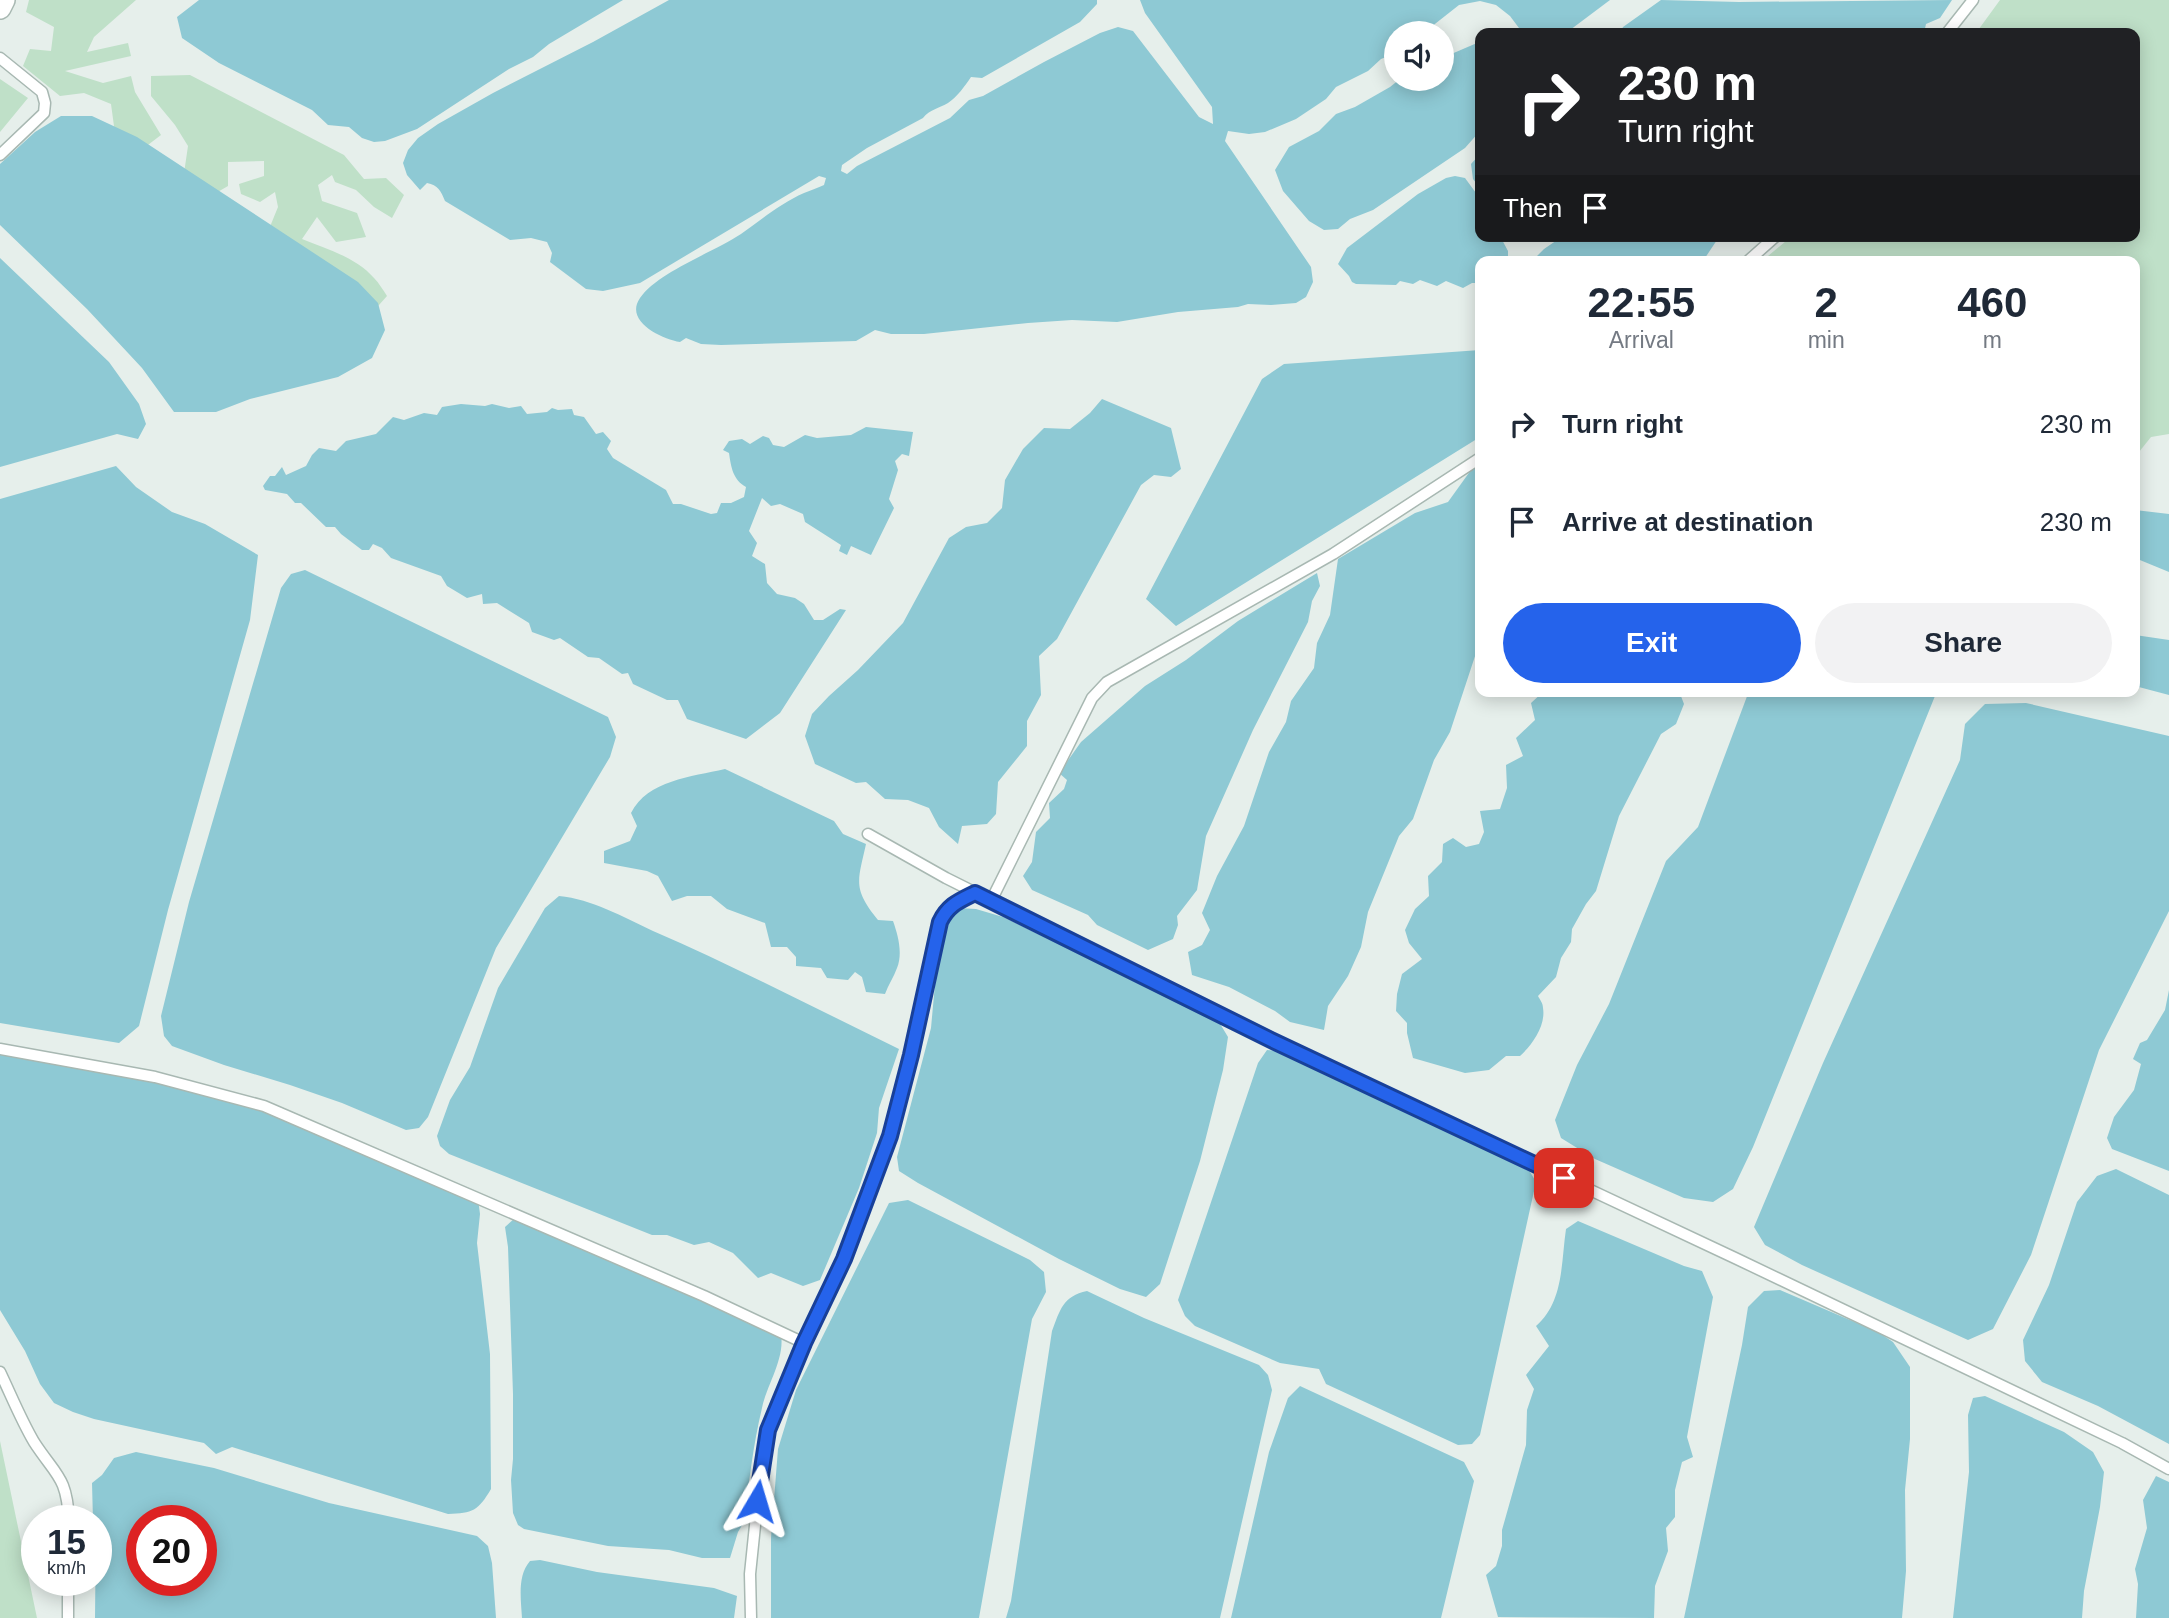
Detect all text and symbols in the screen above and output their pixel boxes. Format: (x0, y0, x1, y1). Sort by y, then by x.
map controls (1384, 21, 1454, 91)
button: sound (1384, 21, 1454, 91)
icon: right (1503, 56, 1594, 147)
text: 230 m (1618, 56, 1757, 110)
text: Turn right (1618, 113, 1754, 149)
icon: arrive (1576, 189, 1614, 227)
text: Then (1503, 193, 1562, 223)
text: 22:55 (1588, 279, 1695, 326)
text: 2 (1814, 279, 1838, 326)
text: 460 (1957, 279, 2027, 326)
text: Arrival (1609, 327, 1674, 353)
text: min (1808, 327, 1845, 353)
text: m (1983, 327, 2002, 353)
icon: right (1503, 405, 1541, 443)
text: Turn right (1562, 409, 1683, 439)
text: 230 m (2040, 409, 2112, 439)
icon: arrive (1503, 503, 1541, 541)
text: Arrive at destination (1562, 507, 1813, 537)
text: 230 m (2040, 507, 2112, 537)
button: Exit (1503, 603, 1801, 683)
button: Share (1815, 603, 2112, 683)
pin (1534, 1148, 1594, 1208)
icon: arrive (1545, 1159, 1583, 1197)
position arrow (720, 1464, 794, 1538)
speed limit sign: 20 (126, 1505, 217, 1596)
text: 15 (47, 1522, 86, 1561)
text: km/h (47, 1558, 86, 1578)

